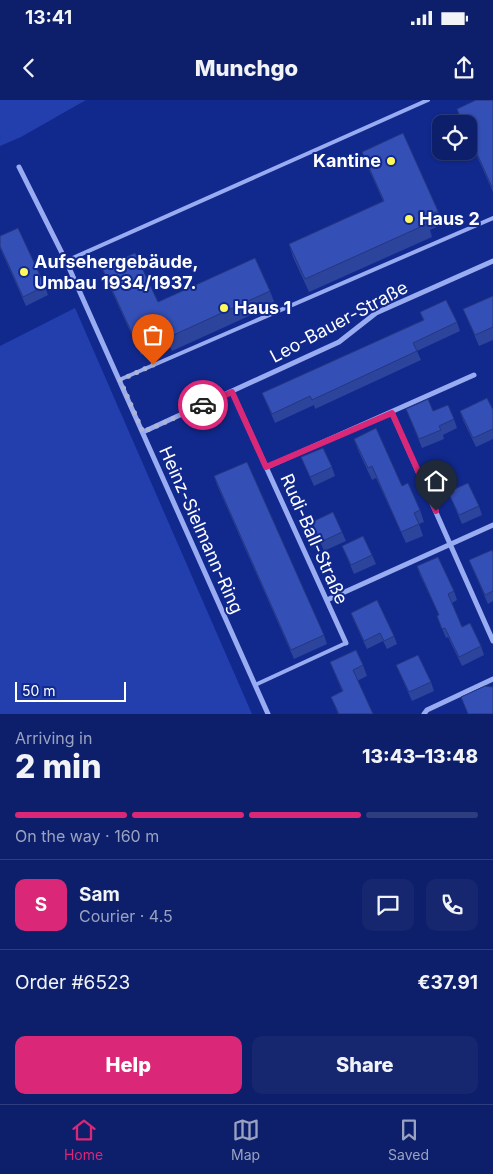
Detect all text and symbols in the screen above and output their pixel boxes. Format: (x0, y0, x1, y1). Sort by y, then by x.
text: 13:41 (25, 6, 72, 29)
icon: back (15, 54, 43, 82)
icon: share (450, 54, 478, 82)
text: Munchgo (195, 55, 298, 81)
map controls (432, 115, 477, 160)
button: locate (432, 115, 477, 160)
place label: Kantine (313, 150, 381, 171)
marker: Kantine (385, 155, 397, 167)
place label: Haus 2 (419, 208, 480, 229)
marker: Haus 2 (403, 213, 415, 225)
place label: Aufsehergebäude, Umbau 1934/1937. (34, 251, 198, 293)
marker: Aufsehergebäude, Umbau 1934/1937. (18, 266, 30, 278)
street label: Leo-Bauer-Straße (266, 276, 411, 367)
place label: Haus 1 (234, 297, 291, 318)
marker: Haus 1 (218, 302, 230, 314)
pin (132, 314, 174, 365)
icon: bag (139, 321, 167, 349)
courier (178, 380, 228, 430)
icon: car (189, 391, 217, 419)
street label: Heinz-Sielmann-Ring (155, 443, 248, 617)
pin (415, 460, 457, 511)
icon: home (422, 467, 450, 495)
street label: Rudi-Ball-Straße (276, 470, 353, 607)
scale bar (15, 679, 126, 702)
text: 50 m (22, 682, 56, 699)
text: Arriving in (15, 728, 92, 748)
text: 13:43–13:48 (362, 745, 478, 768)
text: 2 min (15, 747, 101, 786)
text: On the way · 160 m (15, 826, 159, 846)
button: chat (362, 879, 414, 931)
button: phone (426, 879, 478, 931)
text: Sam (79, 883, 120, 906)
text: S (35, 893, 47, 916)
text: Courier · 4.5 (79, 906, 173, 926)
text: Order #6523 (15, 971, 130, 994)
text: €37.91 (417, 971, 478, 994)
button: Help (15, 1036, 242, 1094)
button: Share (252, 1036, 478, 1094)
tab: Home (64, 1116, 103, 1163)
tab: Map (231, 1116, 260, 1163)
tab: Saved (388, 1116, 429, 1163)

